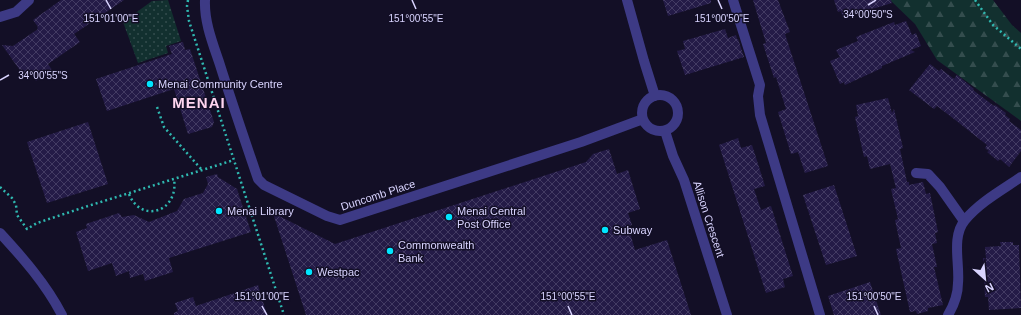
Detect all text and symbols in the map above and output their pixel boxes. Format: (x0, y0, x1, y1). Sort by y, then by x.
text: 34°00'50"S (843, 9, 893, 20)
text: 151°01'00"E (83, 13, 139, 24)
text: 151°00'55"E (388, 13, 444, 24)
text: 151°00'50"E (694, 13, 750, 24)
text: 34°00'55"S (18, 70, 68, 81)
place label: Menai Community Centre (158, 78, 283, 90)
marker: Menai Community Centre (145, 79, 155, 89)
district label: MENAI (172, 94, 226, 111)
street label: Duncomb Place (339, 177, 417, 213)
street label: Allison Crescent (691, 179, 727, 259)
place label: Menai Library (227, 205, 294, 217)
place label: Menai Central Post Office (457, 205, 525, 230)
marker: Menai Library (214, 206, 224, 216)
marker: Menai Central Post Office (444, 212, 454, 222)
place label: Subway (613, 224, 653, 236)
marker: Subway (600, 225, 610, 235)
place label: Commonwealth Bank (398, 239, 474, 264)
marker: Commonwealth Bank (385, 246, 395, 256)
north arrow (965, 259, 1005, 299)
place label: Westpac (317, 266, 360, 278)
marker: Westpac (304, 267, 314, 277)
text: N (983, 281, 996, 295)
text: 151°01'00"E (234, 291, 290, 302)
text: 151°00'55"E (540, 291, 596, 302)
text: 151°00'50"E (846, 291, 902, 302)

